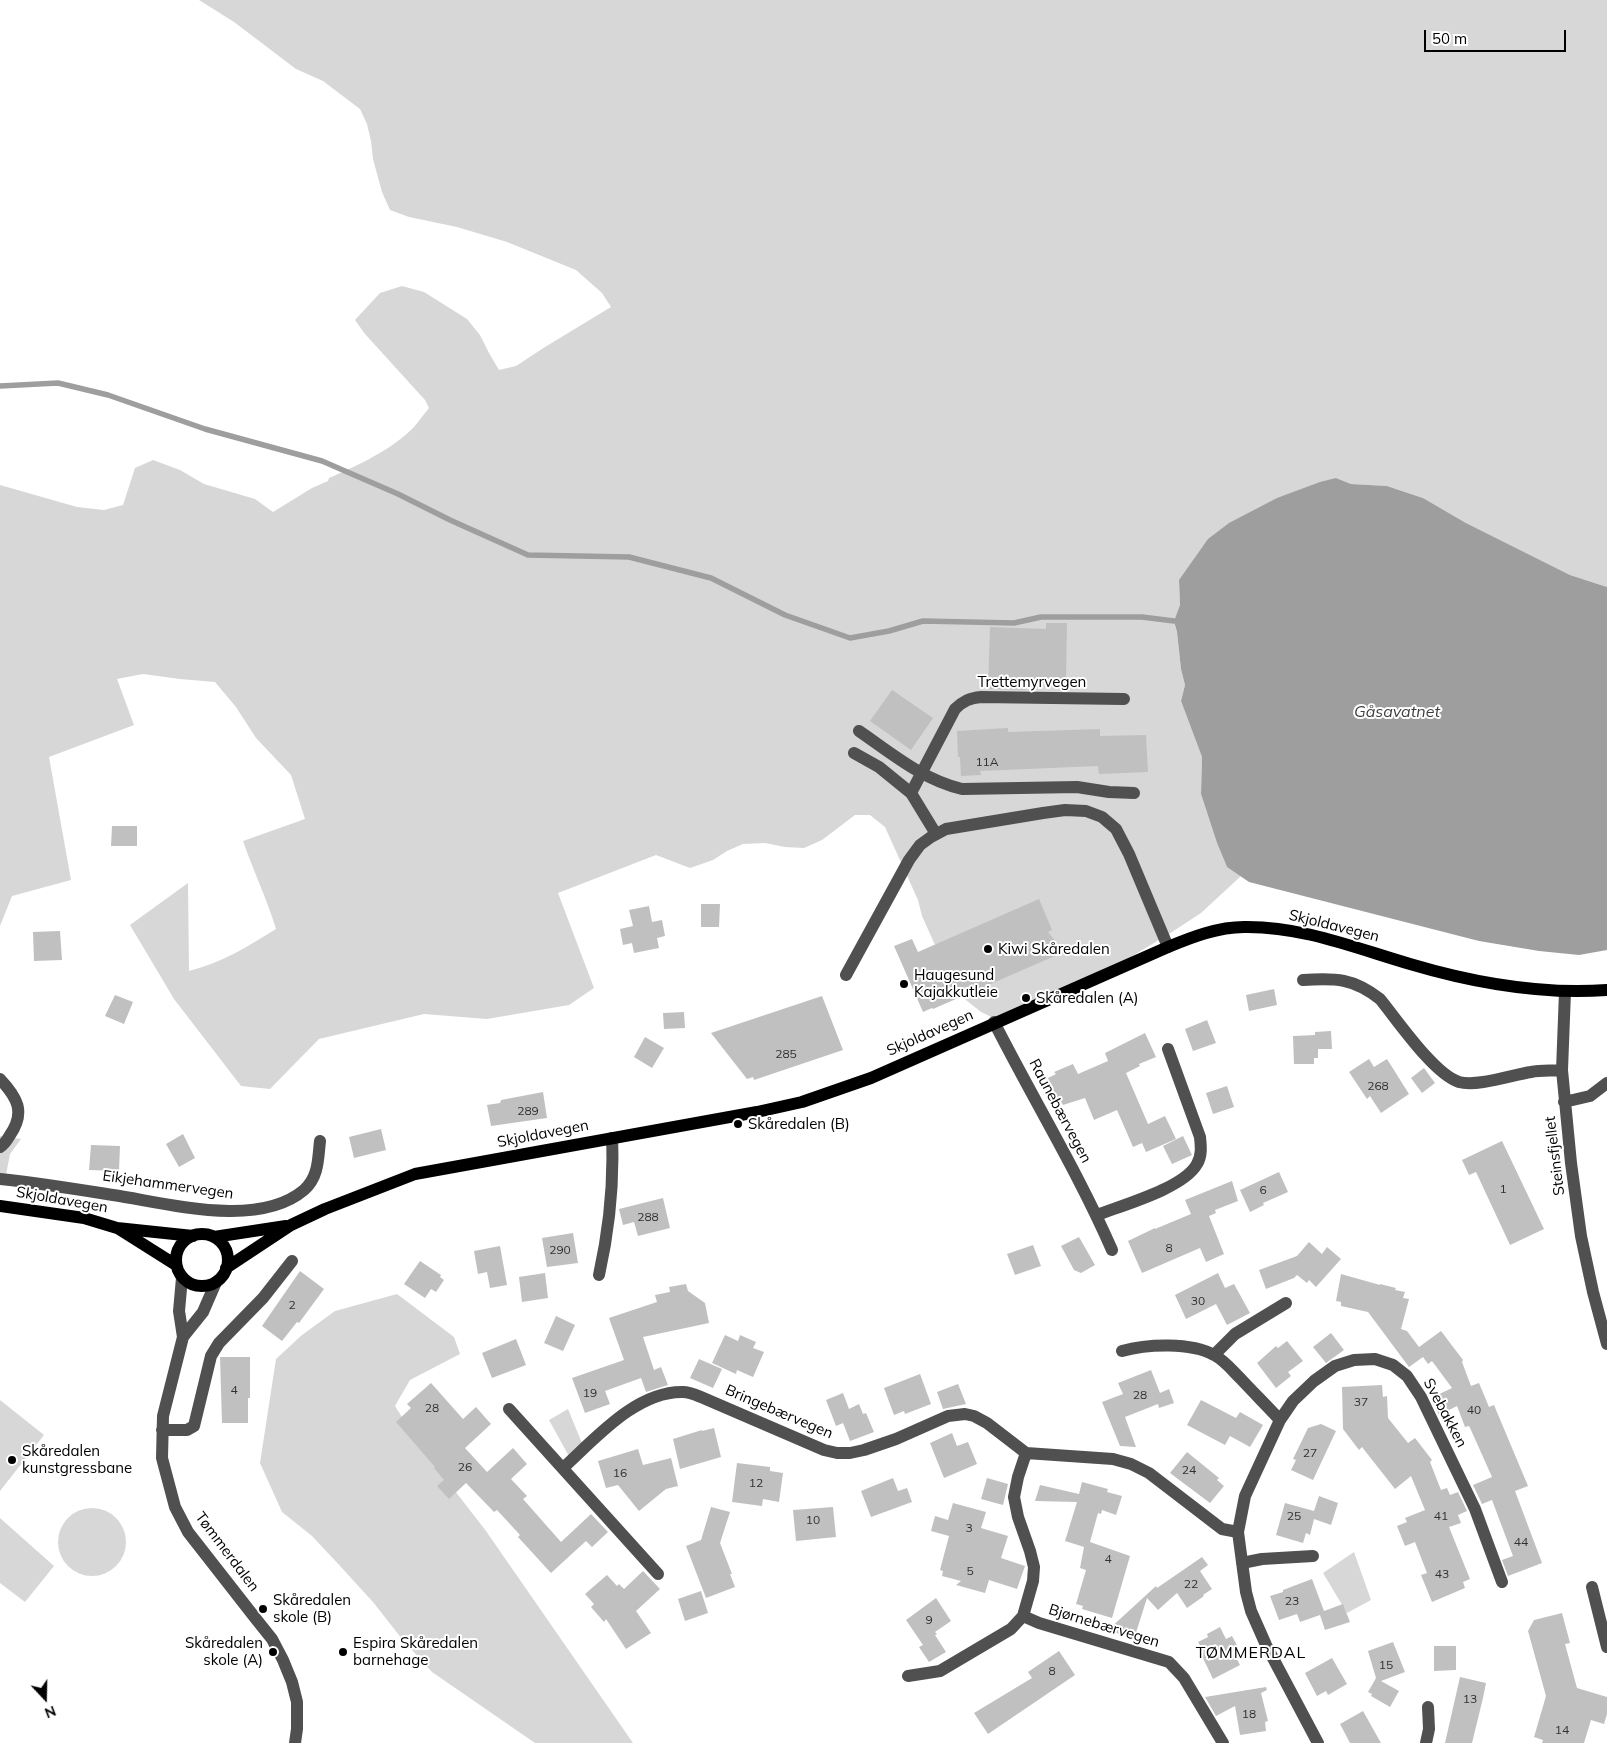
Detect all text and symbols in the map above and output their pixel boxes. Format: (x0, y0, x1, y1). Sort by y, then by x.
scale bar (1427, 20, 1570, 52)
text: 50 m (1432, 29, 1467, 48)
street label: Trettemyrvegen (978, 673, 1086, 691)
water label: Gåsavatnet (1354, 702, 1440, 722)
house number: 11A (975, 755, 999, 769)
street label: Skjoldavegen (1287, 906, 1381, 946)
place label: Kiwi Skåredalen (998, 940, 1110, 958)
marker: Kiwi Skåredalen (982, 943, 994, 955)
place label: Haugesund Kajakkutleie (914, 966, 998, 1001)
marker: Haugesund Kajakkutleie (898, 978, 910, 990)
place label: Skåredalen (A) (1036, 989, 1139, 1007)
marker: Skåredalen (A) (1020, 992, 1032, 1004)
street label: Skjoldavegen (884, 1006, 976, 1060)
house number: 285 (775, 1047, 797, 1061)
street label: Raunebærvegen (1025, 1056, 1095, 1166)
house number: 268 (1367, 1079, 1389, 1093)
house number: 289 (517, 1104, 539, 1118)
place label: Skåredalen (B) (748, 1115, 850, 1133)
street label: Steinsfjellet (1541, 1115, 1569, 1197)
street label: Skjoldavegen (496, 1116, 590, 1152)
marker: Skåredalen (B) (732, 1118, 744, 1130)
street label: Eikjehammervegen (101, 1167, 235, 1203)
house number: 1 (1499, 1182, 1507, 1196)
street label: Skjoldavegen (15, 1183, 109, 1217)
house number: 6 (1259, 1183, 1267, 1197)
house number: 288 (637, 1210, 659, 1224)
house number: 8 (1165, 1241, 1173, 1255)
house number: 290 (549, 1243, 571, 1257)
house number: 30 (1191, 1294, 1205, 1308)
house number: 2 (288, 1298, 296, 1312)
street label: Svebakken (1419, 1375, 1471, 1451)
street label: Bringebærvegen (722, 1381, 836, 1443)
house number: 4 (230, 1383, 238, 1397)
house number: 19 (583, 1386, 597, 1400)
house number: 28 (1133, 1388, 1147, 1402)
house number: 37 (1354, 1395, 1368, 1409)
house number: 28 (425, 1401, 439, 1415)
house number: 40 (1467, 1403, 1481, 1417)
place label: Skåredalen kunstgressbane (22, 1442, 132, 1477)
house number: 27 (1303, 1446, 1317, 1460)
marker: Skåredalen kunstgressbane (6, 1454, 18, 1466)
house number: 26 (458, 1460, 472, 1474)
house number: 24 (1182, 1463, 1196, 1477)
house number: 16 (613, 1466, 627, 1480)
house number: 12 (749, 1476, 763, 1490)
street label: Tømmerdalen (191, 1509, 263, 1595)
house number: 25 (1287, 1509, 1301, 1523)
house number: 41 (1434, 1509, 1448, 1523)
house number: 10 (806, 1513, 820, 1527)
house number: 3 (965, 1521, 973, 1535)
house number: 44 (1514, 1535, 1528, 1549)
house number: 4 (1104, 1552, 1112, 1566)
house number: 5 (966, 1564, 974, 1578)
house number: 43 (1435, 1567, 1449, 1581)
house number: 22 (1184, 1577, 1198, 1591)
place label: Skåredalen skole (B) (273, 1591, 351, 1626)
house number: 23 (1285, 1594, 1299, 1608)
street label: Bjørnebærvegen (1046, 1601, 1162, 1651)
marker: Skåredalen skole (B) (257, 1603, 269, 1615)
house number: 9 (925, 1613, 933, 1627)
place label: Skåredalen skole (A) (185, 1634, 263, 1669)
place label: Espira Skåredalen barnehage (353, 1634, 478, 1669)
district label: TØMMERDAL (1195, 1643, 1307, 1663)
marker: Skåredalen skole (A) (267, 1646, 279, 1658)
marker: Espira Skåredalen barnehage (337, 1646, 349, 1658)
house number: 15 (1379, 1658, 1393, 1672)
house number: 8 (1048, 1664, 1056, 1678)
north arrow (20, 1673, 70, 1723)
house number: 13 (1463, 1692, 1477, 1706)
text: N (42, 1702, 59, 1722)
house number: 18 (1242, 1707, 1256, 1721)
house number: 14 (1555, 1723, 1569, 1737)

